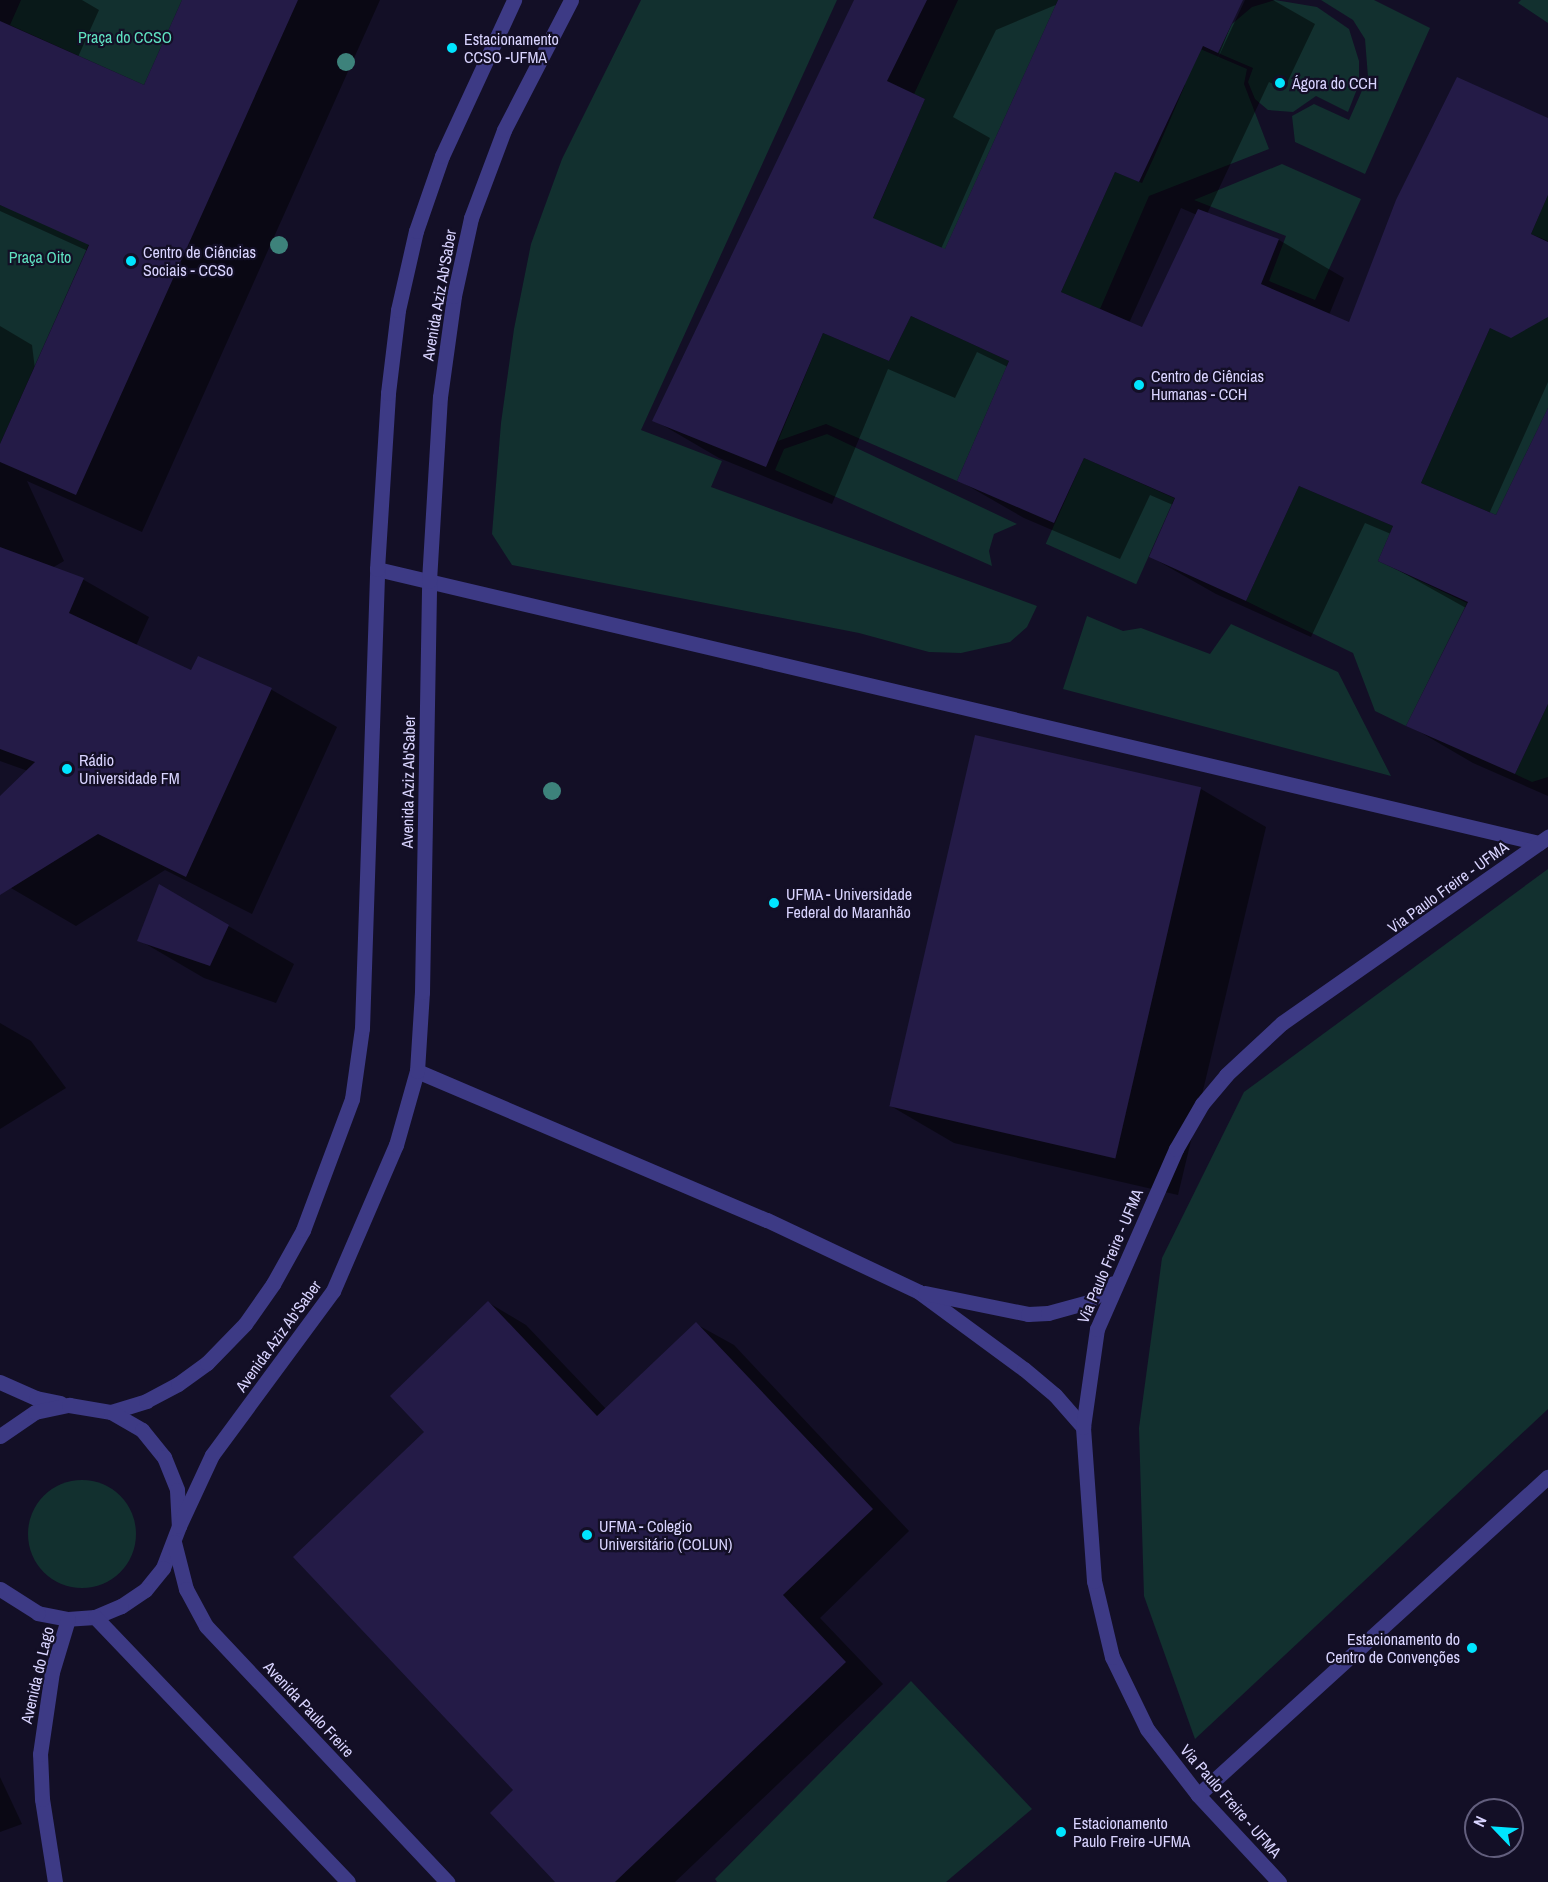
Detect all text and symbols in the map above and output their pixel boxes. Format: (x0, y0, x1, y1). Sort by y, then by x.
park label: Praça do CCSO (78, 27, 172, 47)
place label: Estacionamento CCSO -UFMA (464, 29, 559, 67)
marker: Estacionamento CCSO -UFMA (445, 41, 459, 55)
place label: Ágora do CCH (1292, 73, 1377, 93)
marker: Ágora do CCH (1273, 76, 1287, 90)
street label: Avenida Aziz Ab'Saber (418, 227, 460, 363)
place label: Centro de Ciências Sociais - CCSo (143, 242, 256, 280)
park label: Praça Oito (9, 247, 71, 267)
marker: Centro de Ciências Sociais - CCSo (124, 254, 138, 268)
place label: Centro de Ciências Humanas - CCH (1151, 366, 1264, 404)
marker: Centro de Ciências Humanas - CCH (1132, 378, 1146, 392)
street label: Avenida Aziz Ab'Saber (397, 715, 419, 849)
place label: Rádio Universidade FM (79, 750, 180, 788)
marker: Rádio Universidade FM (60, 762, 74, 776)
street label: Via Paulo Freire - UFMA (1384, 837, 1512, 937)
place label: UFMA - Universidade Federal do Maranhão (786, 884, 913, 922)
marker: UFMA - Universidade Federal do Maranhão (767, 896, 781, 910)
street label: Via Paulo Freire - UFMA (1073, 1186, 1147, 1326)
street label: Avenida Aziz Ab'Saber (231, 1276, 325, 1396)
place label: UFMA - Colegio Universitário (COLUN) (599, 1516, 732, 1554)
marker: UFMA - Colegio Universitário (COLUN) (580, 1528, 594, 1542)
street label: Avenida do Lago (17, 1625, 57, 1725)
place label: Estacionamento do Centro de Convenções (1326, 1629, 1460, 1667)
marker: Estacionamento do Centro de Convenções (1465, 1641, 1479, 1655)
street label: Avenida Paulo Freire (260, 1657, 358, 1761)
street label: Via Paulo Freire - UFMA (1176, 1740, 1286, 1862)
north arrow (1464, 1798, 1524, 1858)
text: N (1468, 1812, 1491, 1830)
place label: Estacionamento Paulo Freire -UFMA (1073, 1813, 1190, 1851)
marker: Estacionamento Paulo Freire -UFMA (1054, 1825, 1068, 1839)

